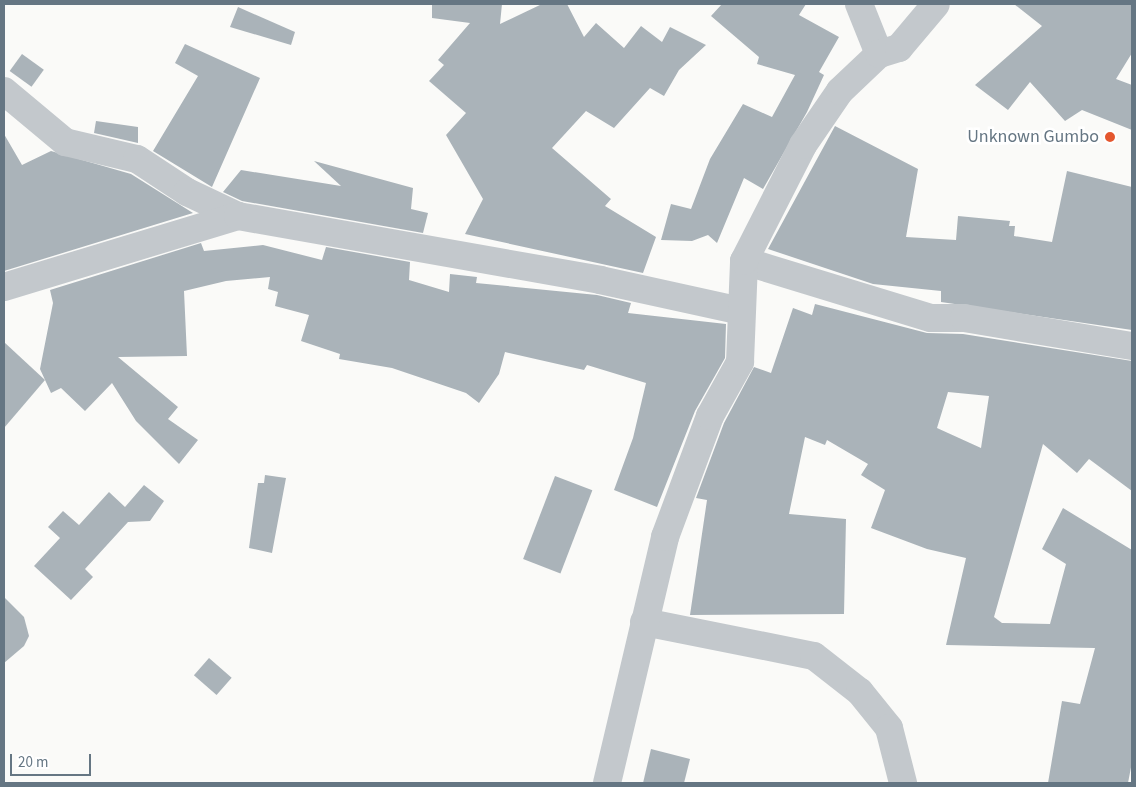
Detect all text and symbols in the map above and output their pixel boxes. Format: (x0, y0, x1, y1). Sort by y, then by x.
place label: Unknown Gumbo (967, 126, 1099, 148)
marker: Unknown Gumbo (1103, 130, 1117, 144)
scale bar (12, 744, 94, 776)
text: 20 m (18, 752, 48, 773)

